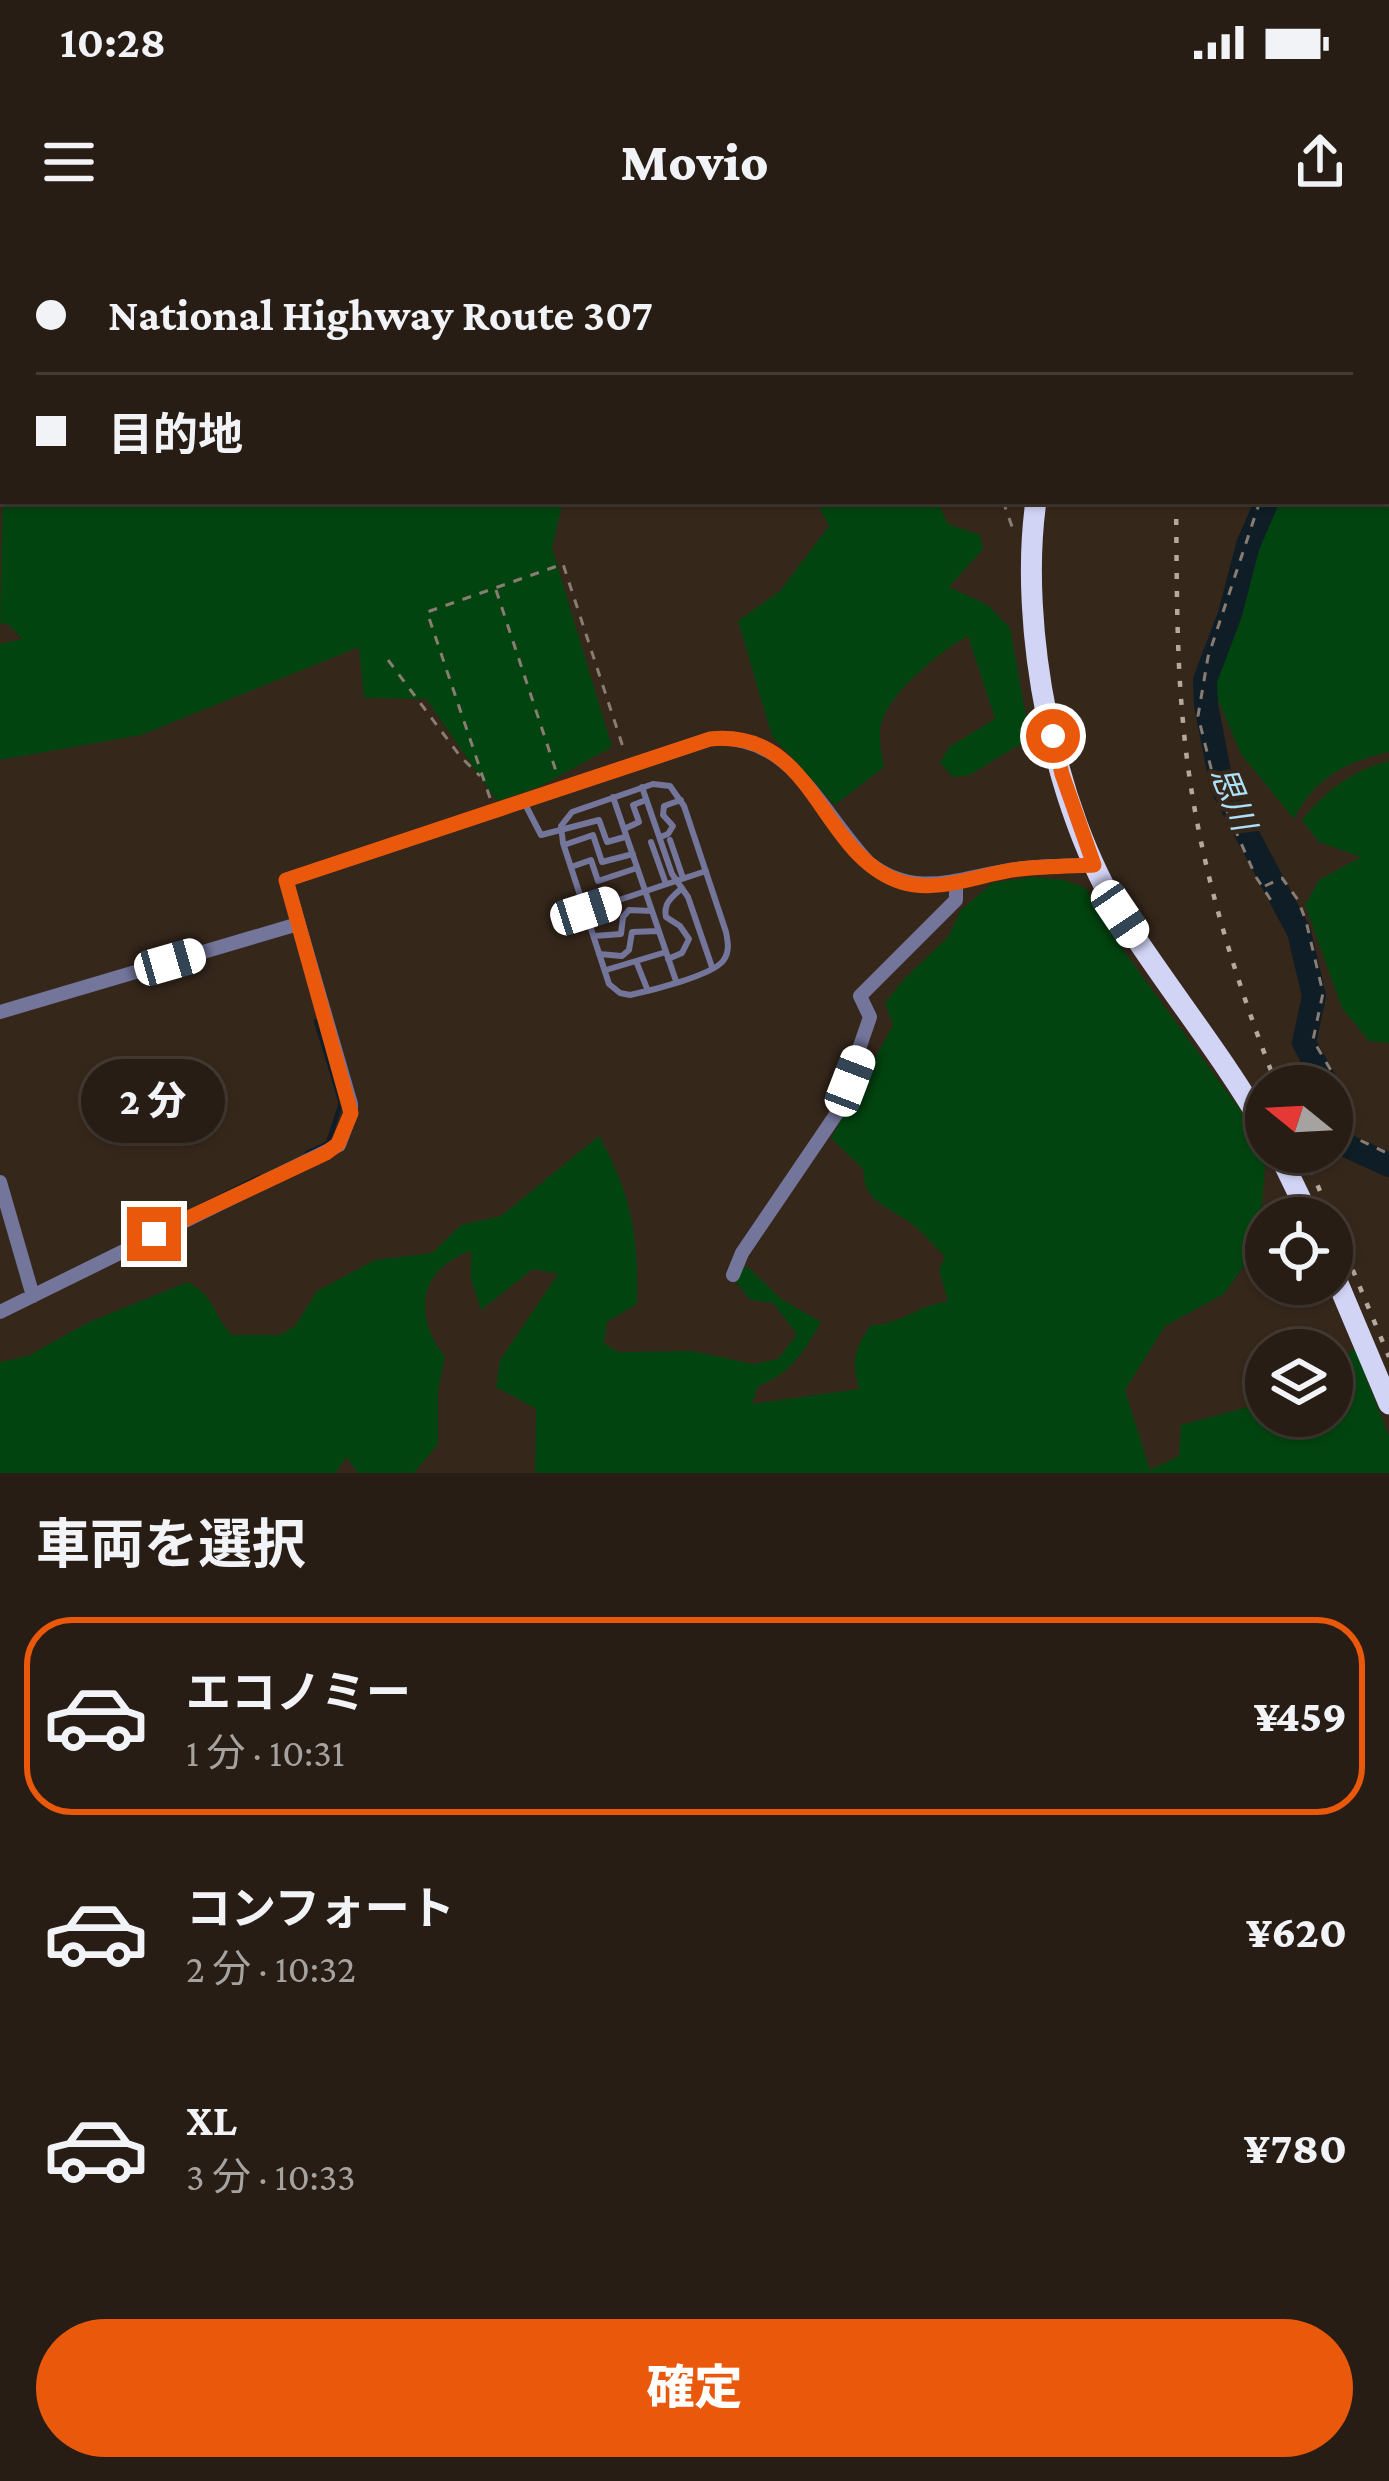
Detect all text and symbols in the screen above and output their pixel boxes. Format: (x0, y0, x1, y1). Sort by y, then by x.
text: 10:28 (60, 17, 166, 67)
icon: menu (36, 129, 102, 195)
icon: share (1287, 129, 1353, 195)
text: Movio (620, 132, 769, 192)
text: National Highway Route 307 (108, 290, 653, 340)
text: 目的地 (108, 410, 243, 460)
route start (1026, 709, 1080, 763)
water label: 思川 (1204, 761, 1264, 838)
car (1085, 874, 1155, 954)
car (546, 883, 626, 939)
car (130, 935, 210, 989)
car (820, 1041, 880, 1121)
callout: 2 分 (82, 1060, 226, 1144)
north arrow (1245, 1065, 1353, 1173)
map controls (1245, 1065, 1353, 1437)
text: 2 分 (120, 1079, 187, 1122)
button: locate (1245, 1197, 1353, 1305)
route end (127, 1207, 181, 1261)
button: layers (1245, 1329, 1353, 1437)
text: 車両を選択 (36, 1515, 306, 1575)
icon: car (42, 1662, 150, 1770)
text: エコノミー (186, 1668, 411, 1718)
text: ¥459 (1253, 1691, 1347, 1741)
text: 1 分 · 10:31 (186, 1731, 345, 1774)
icon: car (42, 1878, 150, 1986)
text: コンフォート (186, 1884, 455, 1934)
text: ¥620 (1246, 1907, 1347, 1957)
text: 2 分 · 10:32 (186, 1947, 356, 1990)
icon: car (42, 2094, 150, 2202)
text: XL (186, 2095, 237, 2145)
text: ¥780 (1244, 2123, 1347, 2173)
text: 3 分 · 10:33 (186, 2155, 356, 2198)
button: 確定 (36, 2319, 1353, 2457)

